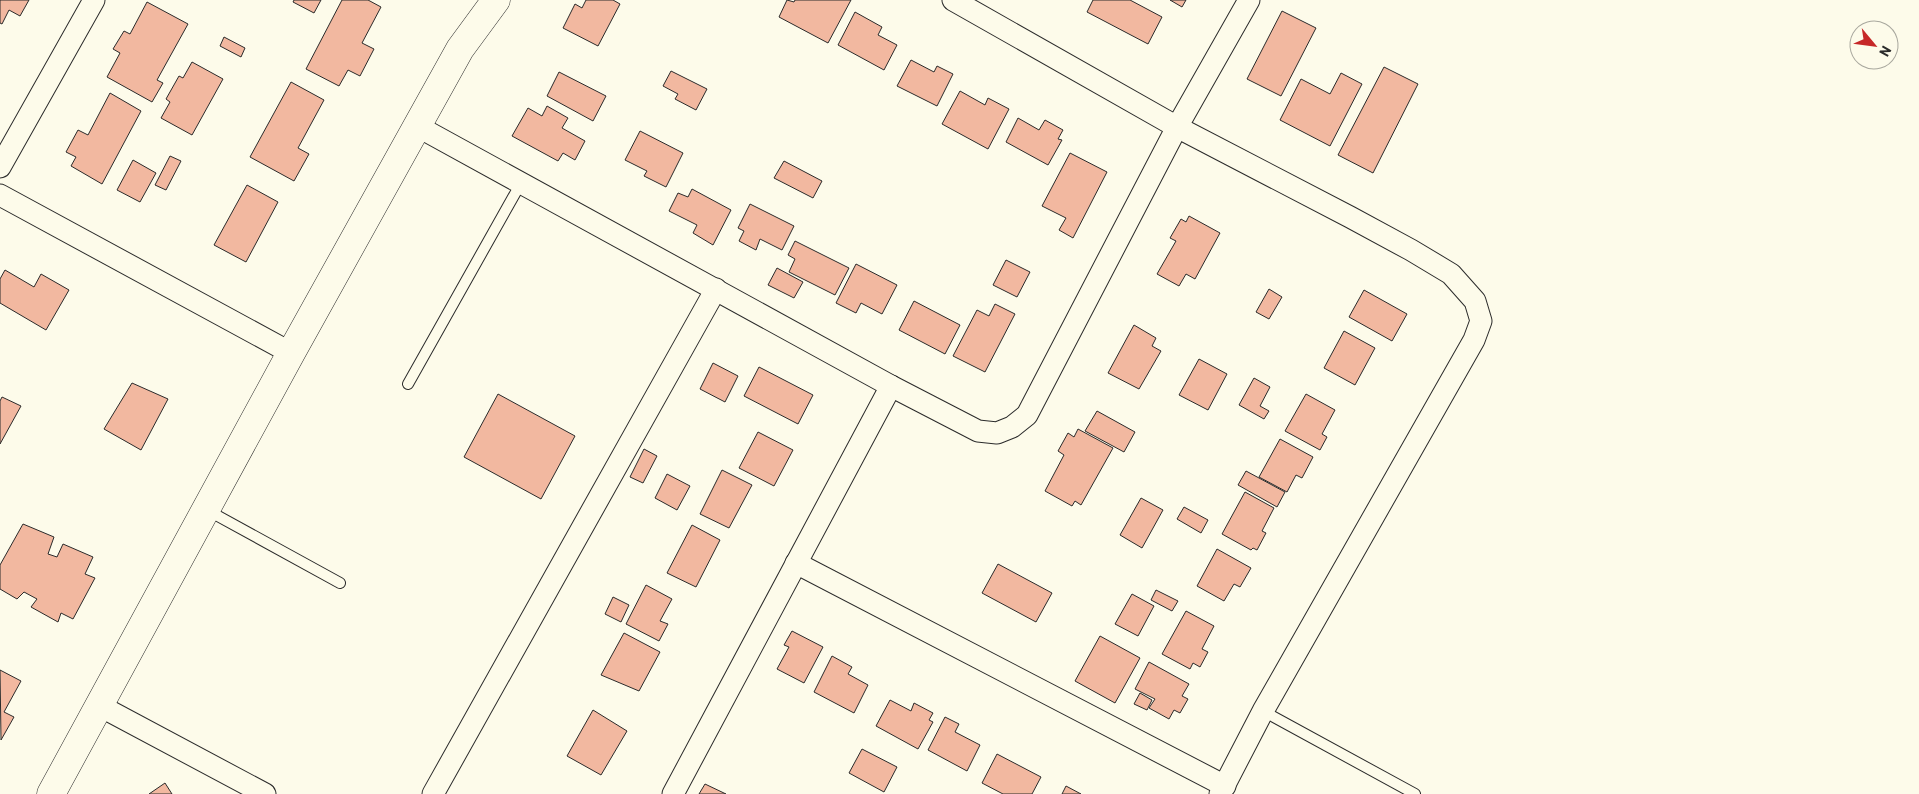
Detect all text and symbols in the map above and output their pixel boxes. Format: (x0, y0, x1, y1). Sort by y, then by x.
north arrow (1849, 20, 1899, 70)
text: N (1876, 43, 1895, 60)

